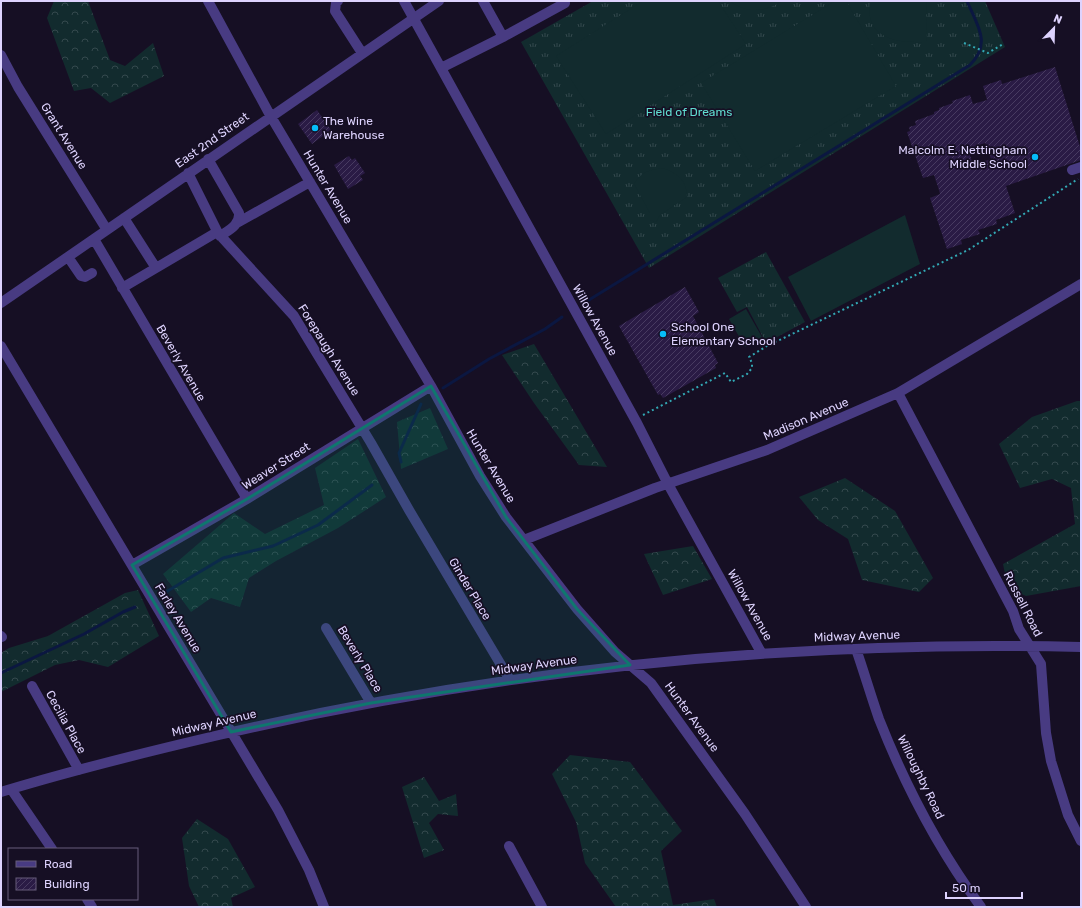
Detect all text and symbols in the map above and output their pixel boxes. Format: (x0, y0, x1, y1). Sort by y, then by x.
north arrow (1034, 8, 1074, 48)
text: N (1052, 12, 1064, 27)
street label: Grant Avenue (38, 100, 90, 172)
park label: Field of Dreams (646, 105, 732, 119)
street label: East 2nd Street (172, 109, 252, 171)
place label: The Wine Warehouse (323, 114, 385, 142)
marker: The Wine Warehouse (310, 123, 320, 133)
place label: Malcolm E. Nettingham Middle School (898, 143, 1027, 171)
street label: Hunter Avenue (301, 148, 356, 227)
marker: Malcolm E. Nettingham Middle School (1030, 152, 1040, 162)
street label: Willow Avenue (570, 282, 620, 358)
street label: Forepaugh Avenue (295, 302, 363, 398)
place label: School One Elementary School (671, 320, 776, 348)
street label: Beverly Avenue (153, 322, 209, 404)
marker: School One Elementary School (658, 329, 668, 339)
street label: Madison Avenue (761, 395, 851, 443)
street label: Hunter Avenue (464, 427, 519, 506)
street label: Weaver Street (239, 439, 313, 493)
street label: Ginder Place (446, 555, 494, 623)
street label: Willow Avenue (725, 567, 775, 643)
street label: Russell Road (1001, 569, 1045, 639)
street label: Farley Avenue (152, 581, 204, 655)
street label: Beverly Place (335, 623, 385, 695)
street label: Midway Avenue (814, 627, 901, 645)
street label: Midway Avenue (490, 652, 578, 678)
street label: Hunter Avenue (662, 679, 722, 755)
street label: Cecilia Place (43, 688, 89, 756)
street label: Midway Avenue (170, 706, 258, 740)
street label: Willoughby Road (895, 733, 947, 821)
legend (8, 848, 138, 900)
text: Road (44, 857, 72, 871)
scale bar (946, 874, 1022, 900)
text: Building (44, 877, 90, 891)
text: 50 m (952, 881, 980, 895)

